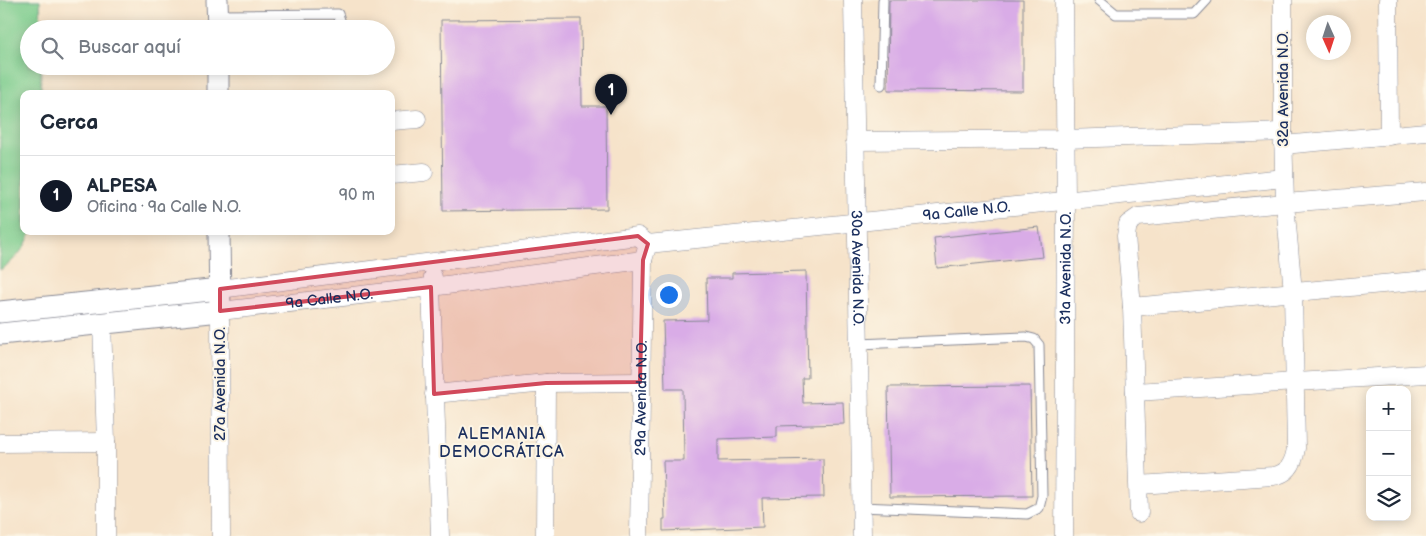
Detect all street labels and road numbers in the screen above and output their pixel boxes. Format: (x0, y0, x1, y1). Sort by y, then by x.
street label: 32a Avenida N.O. (1274, 31, 1293, 147)
street label: 9a Calle N.O. (922, 197, 1011, 225)
street label: 30a Avenida N.O. (847, 210, 867, 326)
street label: 31a Avenida N.O. (1056, 211, 1076, 325)
street label: 9a Calle N.O. (285, 285, 374, 313)
street label: 27a Avenida N.O. (211, 327, 230, 441)
street label: 29a Avenida N.O. (631, 340, 652, 456)

